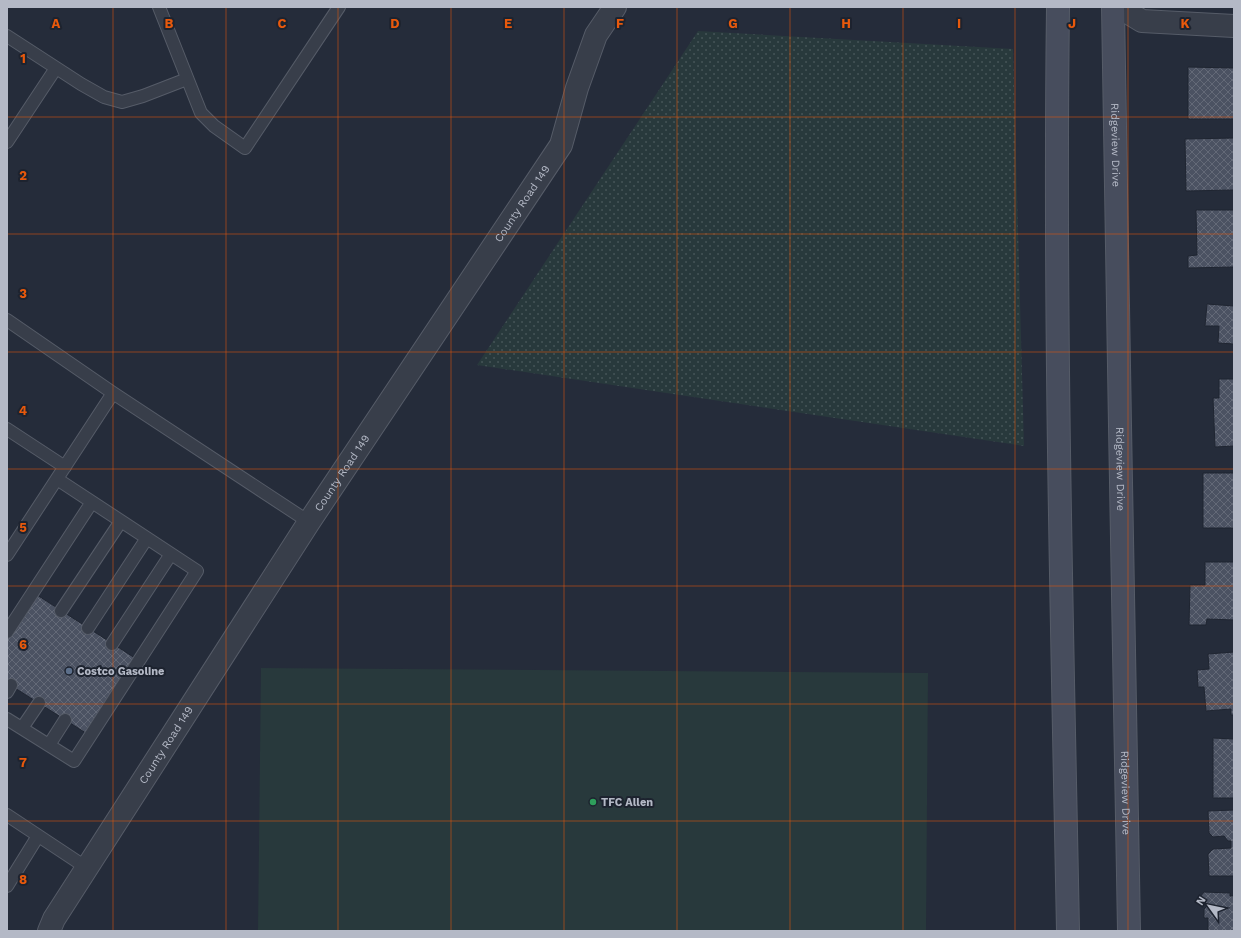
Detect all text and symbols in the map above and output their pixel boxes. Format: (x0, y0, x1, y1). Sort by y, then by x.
text: A (52, 16, 61, 31)
text: B (165, 16, 174, 31)
text: C (278, 16, 287, 31)
text: D (390, 16, 400, 31)
text: E (504, 16, 512, 31)
text: F (616, 16, 624, 31)
text: G (728, 16, 738, 31)
text: H (841, 16, 851, 31)
text: I (957, 16, 961, 31)
text: J (1068, 16, 1076, 31)
text: K (1180, 16, 1190, 31)
text: 1 (20, 51, 26, 66)
street label: Ridgeview Drive (1108, 103, 1123, 187)
street label: County Road 149 (492, 163, 553, 245)
text: 2 (19, 168, 27, 183)
text: 3 (19, 286, 27, 301)
text: 4 (19, 403, 28, 418)
street label: Ridgeview Drive (1113, 427, 1127, 511)
street label: County Road 149 (312, 432, 373, 514)
text: 5 (19, 520, 27, 535)
text: 6 (19, 637, 27, 652)
place label: Costco Gasoline (77, 665, 164, 678)
marker: Costco Gasoline (64, 666, 74, 676)
street label: County Road 149 (137, 704, 196, 786)
street label: Ridgeview Drive (1118, 751, 1133, 835)
text: 7 (19, 755, 27, 770)
place label: TFC Allen (601, 796, 653, 809)
marker: TFC Allen (588, 797, 598, 807)
text: 8 (19, 872, 27, 887)
north arrow (1189, 886, 1229, 926)
text: N (1193, 894, 1209, 908)

